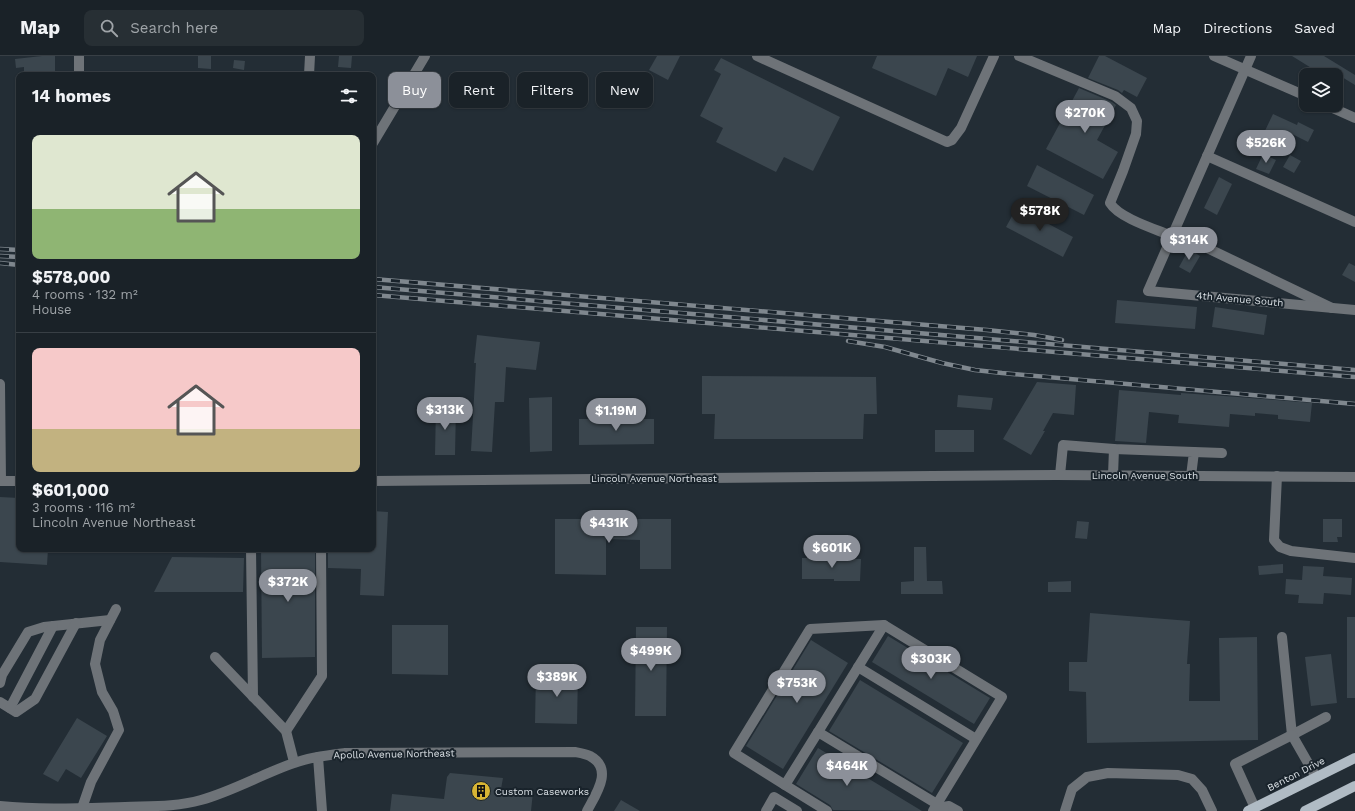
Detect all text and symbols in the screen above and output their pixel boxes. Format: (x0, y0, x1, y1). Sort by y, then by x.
search box (84, 10, 364, 46)
text: Map (20, 16, 60, 39)
icon: search (98, 17, 120, 39)
text: Search here (130, 19, 218, 37)
text: Map (1153, 20, 1181, 36)
text: Directions (1203, 20, 1272, 36)
text: Saved (1294, 20, 1335, 36)
map controls (1299, 68, 1343, 112)
button: layers (1299, 68, 1343, 112)
chip: Buy (388, 72, 441, 108)
chip: Rent (449, 72, 509, 108)
chip: Filters (517, 72, 588, 108)
chip: New (596, 72, 653, 108)
icon: filters (338, 85, 360, 107)
text: 14 homes (32, 86, 111, 106)
pin: $270K (1057, 100, 1113, 134)
text: $270K (1065, 105, 1105, 120)
pin: $526K (1238, 130, 1294, 164)
text: $526K (1246, 135, 1286, 150)
icon: home (160, 161, 232, 233)
pin: $578K (1012, 198, 1068, 232)
text: $578K (1020, 203, 1060, 218)
pin: $314K (1161, 227, 1217, 261)
text: $314K (1169, 232, 1209, 247)
text: $578,000 (32, 267, 111, 287)
text: 4 rooms · 132 m² (32, 287, 138, 302)
street label: 4th Avenue South (1196, 290, 1284, 308)
text: House (32, 302, 72, 317)
icon: home (160, 374, 232, 446)
pin: $313K (417, 397, 473, 431)
pin: $1.19M (583, 398, 649, 432)
text: $313K (426, 402, 464, 417)
text: $1.19M (595, 403, 637, 418)
street label: Lincoln Avenue South (1092, 470, 1198, 481)
street label: Lincoln Avenue Northeast (591, 473, 718, 484)
text: $601,000 (32, 480, 109, 500)
text: 3 rooms · 116 m² (32, 500, 135, 515)
pin: $431K (581, 510, 637, 544)
text: Lincoln Avenue Northeast (32, 515, 196, 530)
text: $431K (589, 515, 629, 530)
pin: $601K (804, 535, 860, 569)
text: $601K (812, 540, 852, 555)
pin: $372K (260, 569, 316, 603)
text: $372K (268, 574, 308, 589)
pin: $499K (623, 638, 679, 672)
text: $499K (630, 643, 672, 658)
pin: $303K (903, 646, 959, 680)
text: $303K (910, 651, 952, 666)
pin: $389K (529, 664, 585, 698)
text: $389K (536, 669, 578, 684)
pin: $753K (769, 670, 825, 704)
text: $753K (777, 675, 817, 690)
street label: Apollo Avenue Northeast (333, 747, 455, 761)
pin: $464K (819, 753, 875, 787)
street label: Benton Drive (1265, 755, 1327, 793)
text: $464K (826, 758, 868, 773)
building icon: Custom Caseworks (470, 780, 492, 802)
place label: Custom Caseworks (495, 786, 589, 797)

